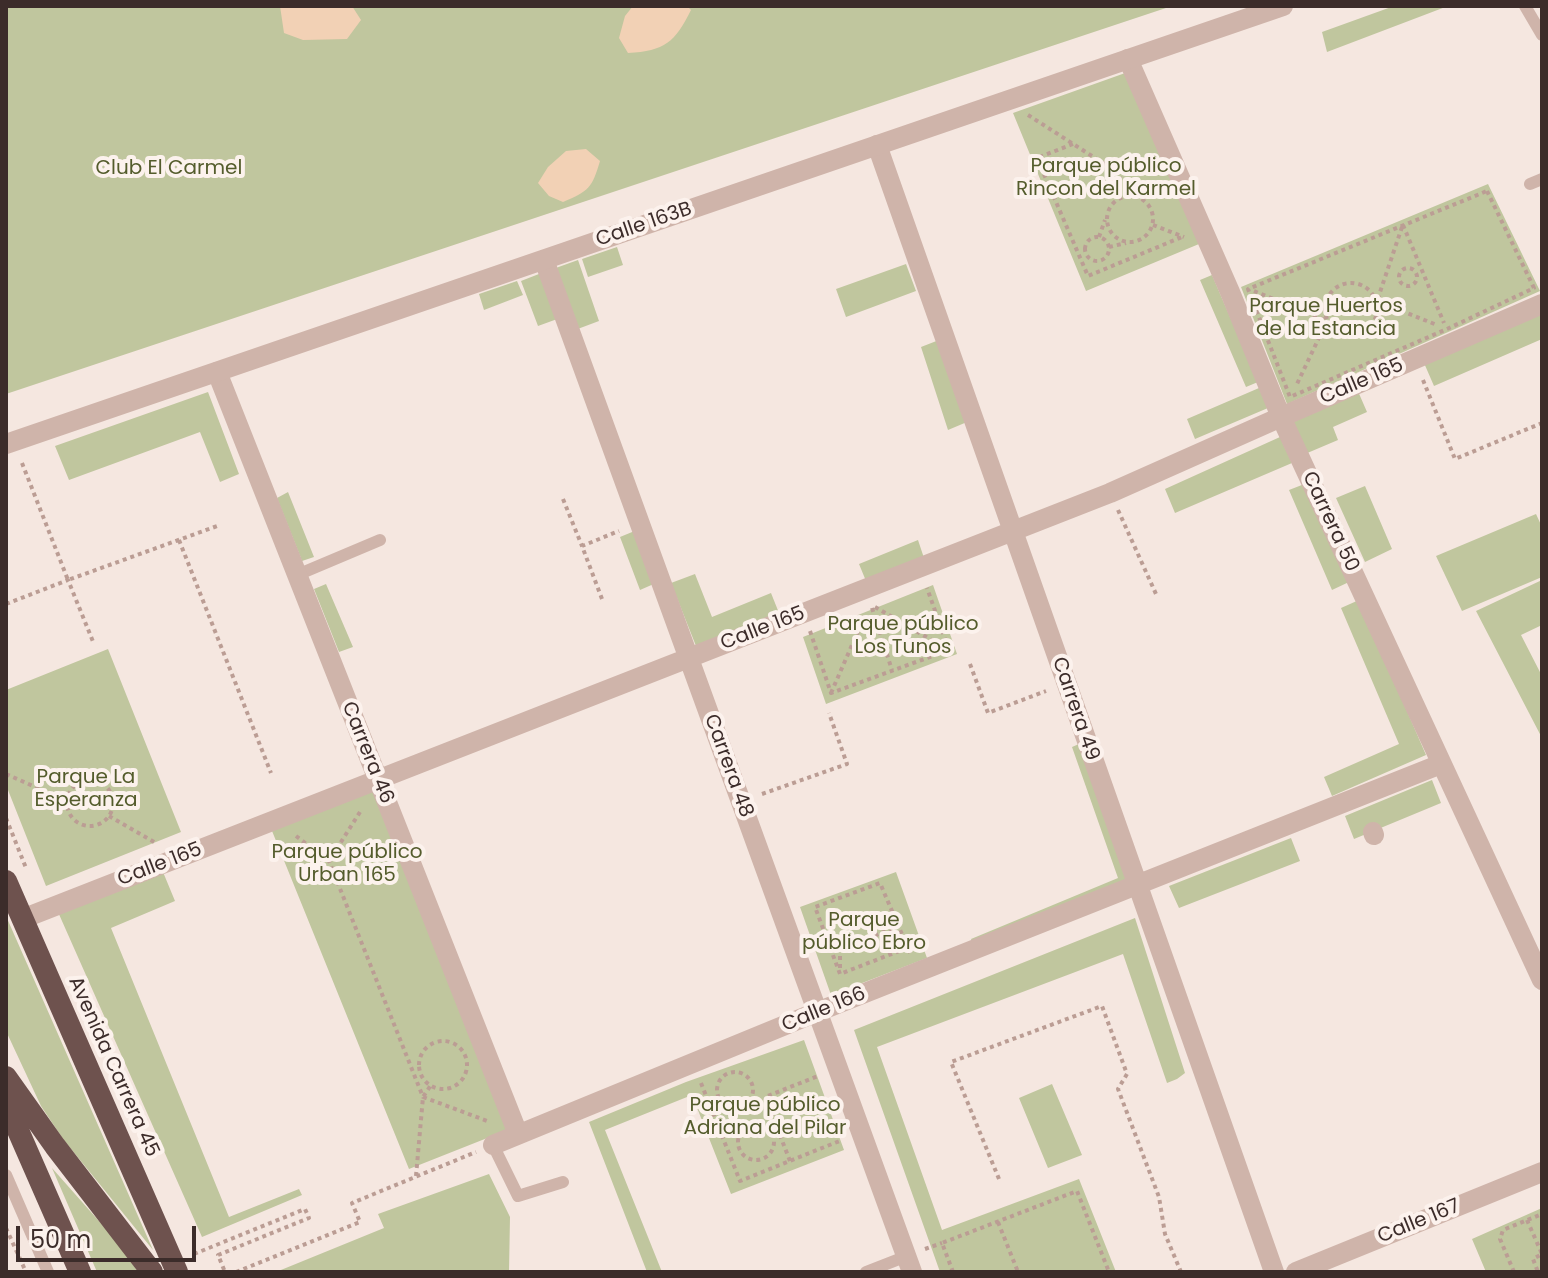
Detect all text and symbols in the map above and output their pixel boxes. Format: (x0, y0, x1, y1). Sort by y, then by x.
park label: Parque público Rincon del Karmel (1016, 155, 1196, 202)
park label: Club El Carmel (96, 157, 242, 181)
street label: Calle 163B (593, 197, 695, 253)
park label: Parque Huertos de la Estancia (1249, 295, 1403, 342)
street label: Calle 165 (1317, 354, 1407, 410)
street label: Carrera 50 (1296, 468, 1364, 576)
street label: Calle 165 (718, 602, 808, 656)
park label: Parque público Los Tunos (827, 613, 979, 660)
street label: Carrera 49 (1046, 654, 1104, 764)
street label: Carrera 46 (336, 698, 398, 808)
street label: Carrera 48 (698, 711, 758, 821)
park label: Parque La Esperanza (34, 766, 138, 813)
street label: Calle 165 (115, 838, 205, 892)
park label: Parque público Urban 165 (271, 841, 423, 888)
park label: Parque público Ebro (802, 909, 926, 956)
street label: Avenida Carrera 45 (62, 973, 164, 1161)
street label: Calle 166 (779, 982, 869, 1038)
park label: Parque público Adriana del Pilar (683, 1094, 847, 1141)
street label: Calle 167 (1374, 1195, 1464, 1249)
scale bar (20, 1210, 200, 1260)
text: 50 m (30, 1223, 91, 1256)

